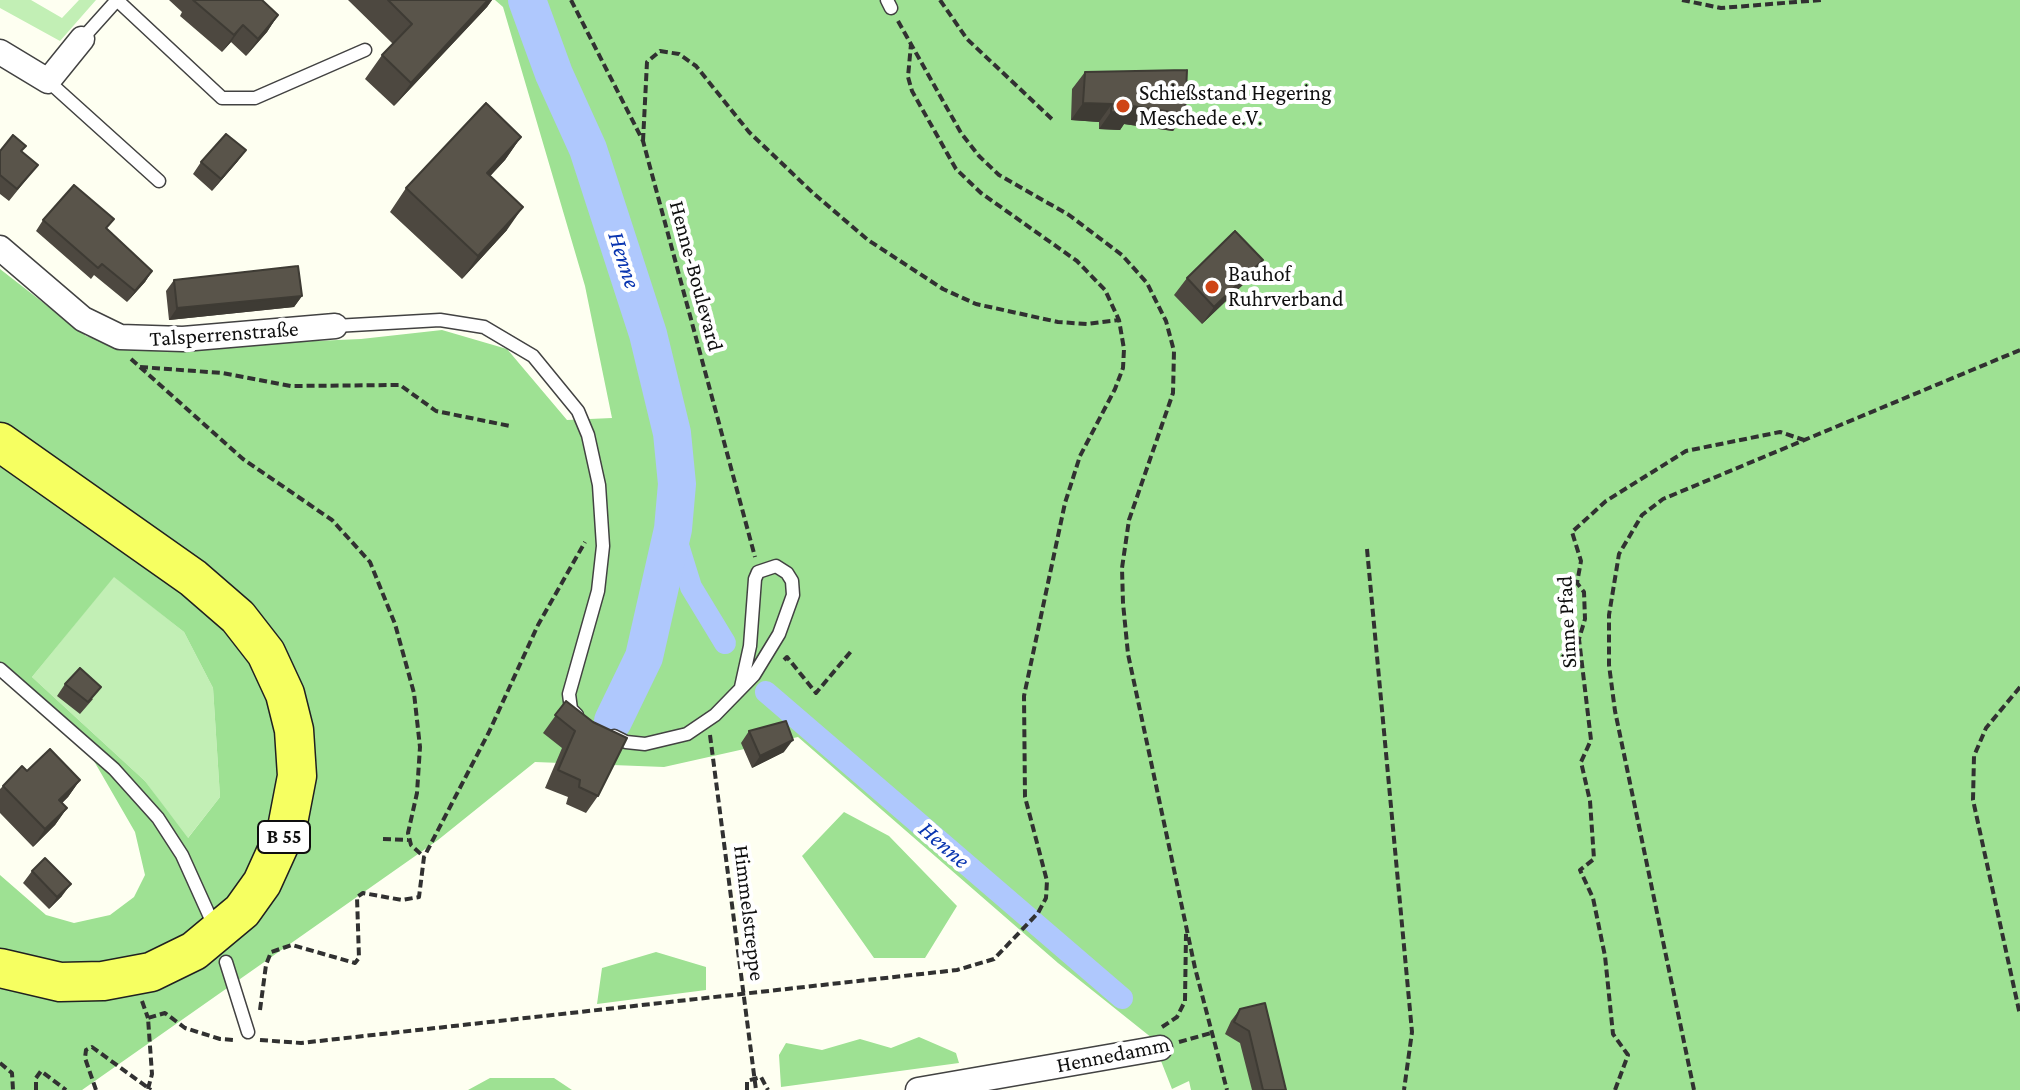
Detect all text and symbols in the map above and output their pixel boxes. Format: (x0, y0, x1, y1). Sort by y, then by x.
place label: Schießstand Hegering Meschede e.V. (1139, 80, 1332, 132)
marker: Schießstand Hegering Meschede e.V. (1114, 97, 1132, 115)
street label: Henne-Boulevard (663, 198, 729, 354)
water label: Henne (601, 228, 647, 292)
place label: Bauhof Ruhrverband (1228, 261, 1343, 312)
marker: Bauhof Ruhrverband (1203, 278, 1221, 296)
street label: Talsperrenstraße (149, 316, 299, 352)
street label: Sinne Pfad (1551, 575, 1583, 669)
water label: Henne (913, 815, 975, 875)
road number: B 55 (258, 821, 310, 853)
street label: Himmelstreppe (728, 844, 770, 982)
street label: Hennedamm (1054, 1031, 1172, 1079)

